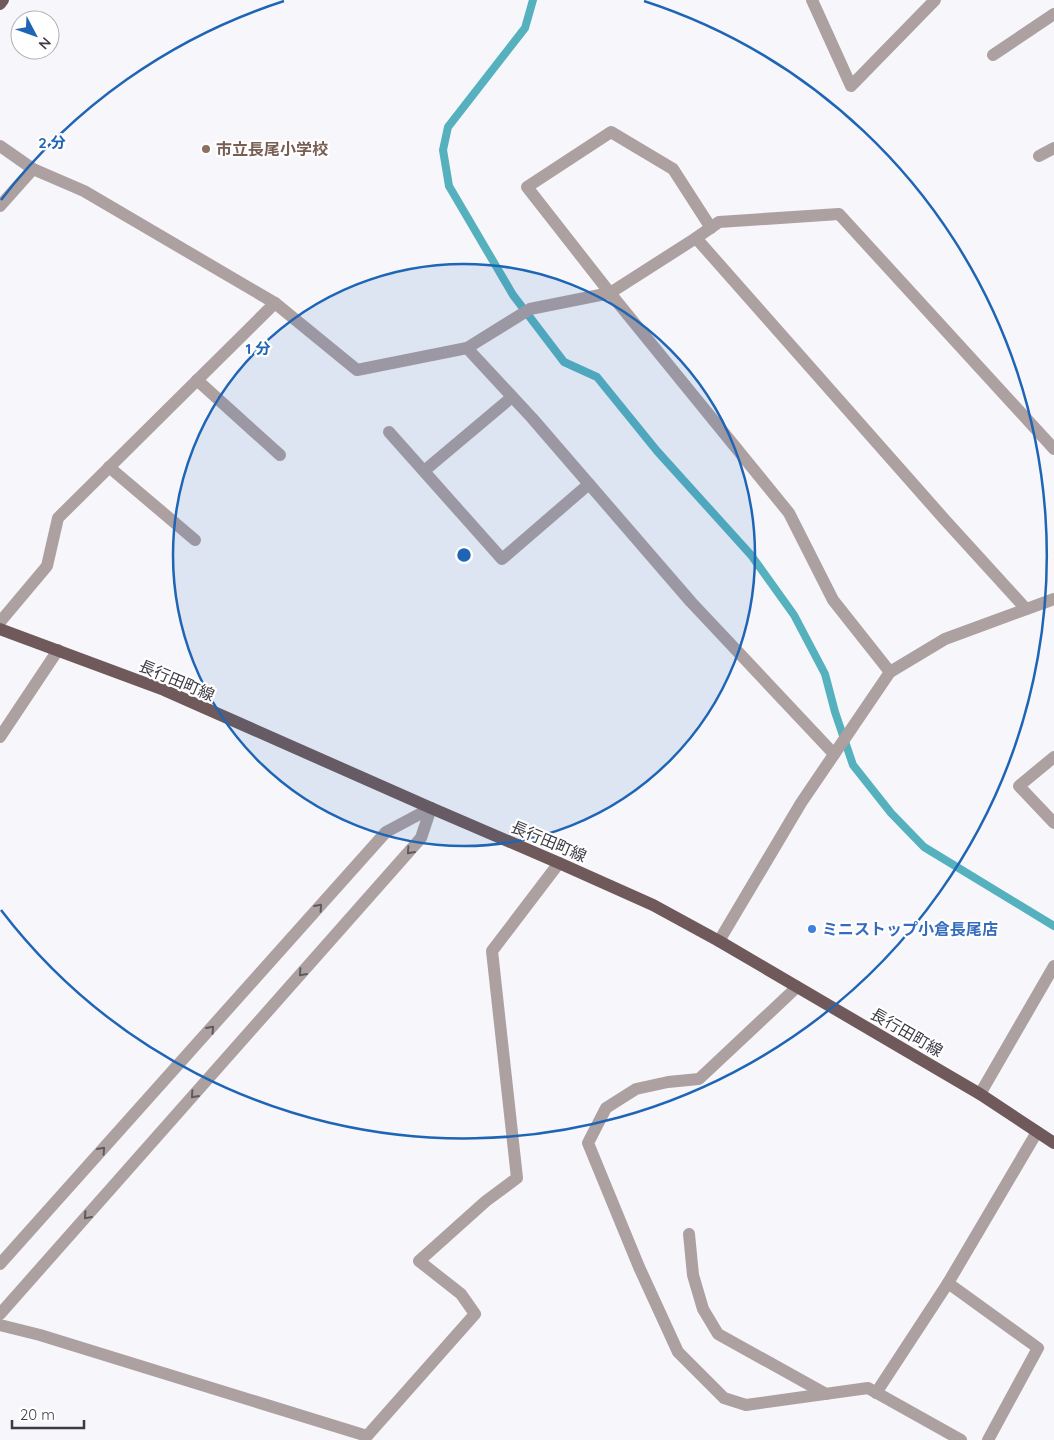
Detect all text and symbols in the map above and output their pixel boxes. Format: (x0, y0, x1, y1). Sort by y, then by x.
north arrow (10, 10, 60, 60)
text: N (35, 34, 55, 53)
text: 2 分 (38, 133, 66, 152)
place label: 市立長尾小学校 (216, 139, 328, 159)
marker: 市立長尾小学校 (200, 143, 212, 155)
text: 1 分 (245, 339, 271, 358)
centre of rings (455, 546, 473, 564)
street label: 長行田町線 (136, 655, 218, 705)
street label: 長行田町線 (508, 816, 590, 866)
one-way arrow (406, 846, 415, 855)
one-way arrow (313, 904, 322, 913)
place label: ミニストップ小倉長尾店 (822, 919, 998, 939)
marker: ミニストップ小倉長尾店 (806, 923, 818, 935)
one-way arrow (299, 967, 308, 976)
street label: 長行田町線 (867, 1003, 947, 1061)
one-way arrow (205, 1025, 214, 1034)
one-way arrow (191, 1089, 200, 1098)
one-way arrow (97, 1146, 106, 1155)
one-way arrow (83, 1211, 92, 1220)
scale bar (12, 1398, 85, 1430)
text: 20 m (20, 1405, 55, 1424)

